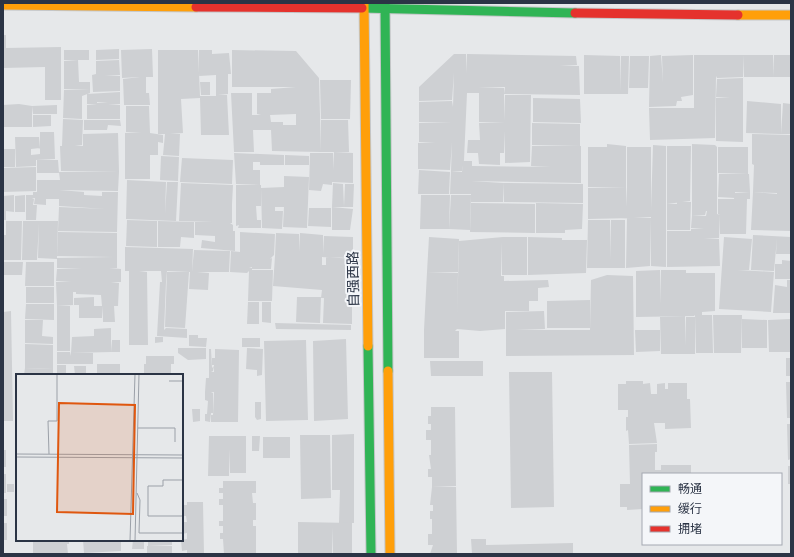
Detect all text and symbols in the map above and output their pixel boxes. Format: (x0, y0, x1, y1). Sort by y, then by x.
street label: 自强西路 (345, 251, 361, 307)
inset map (16, 374, 183, 541)
legend (642, 473, 782, 545)
text: 畅通 (678, 482, 702, 496)
text: 缓行 (678, 502, 702, 516)
text: 拥堵 (678, 522, 702, 536)

